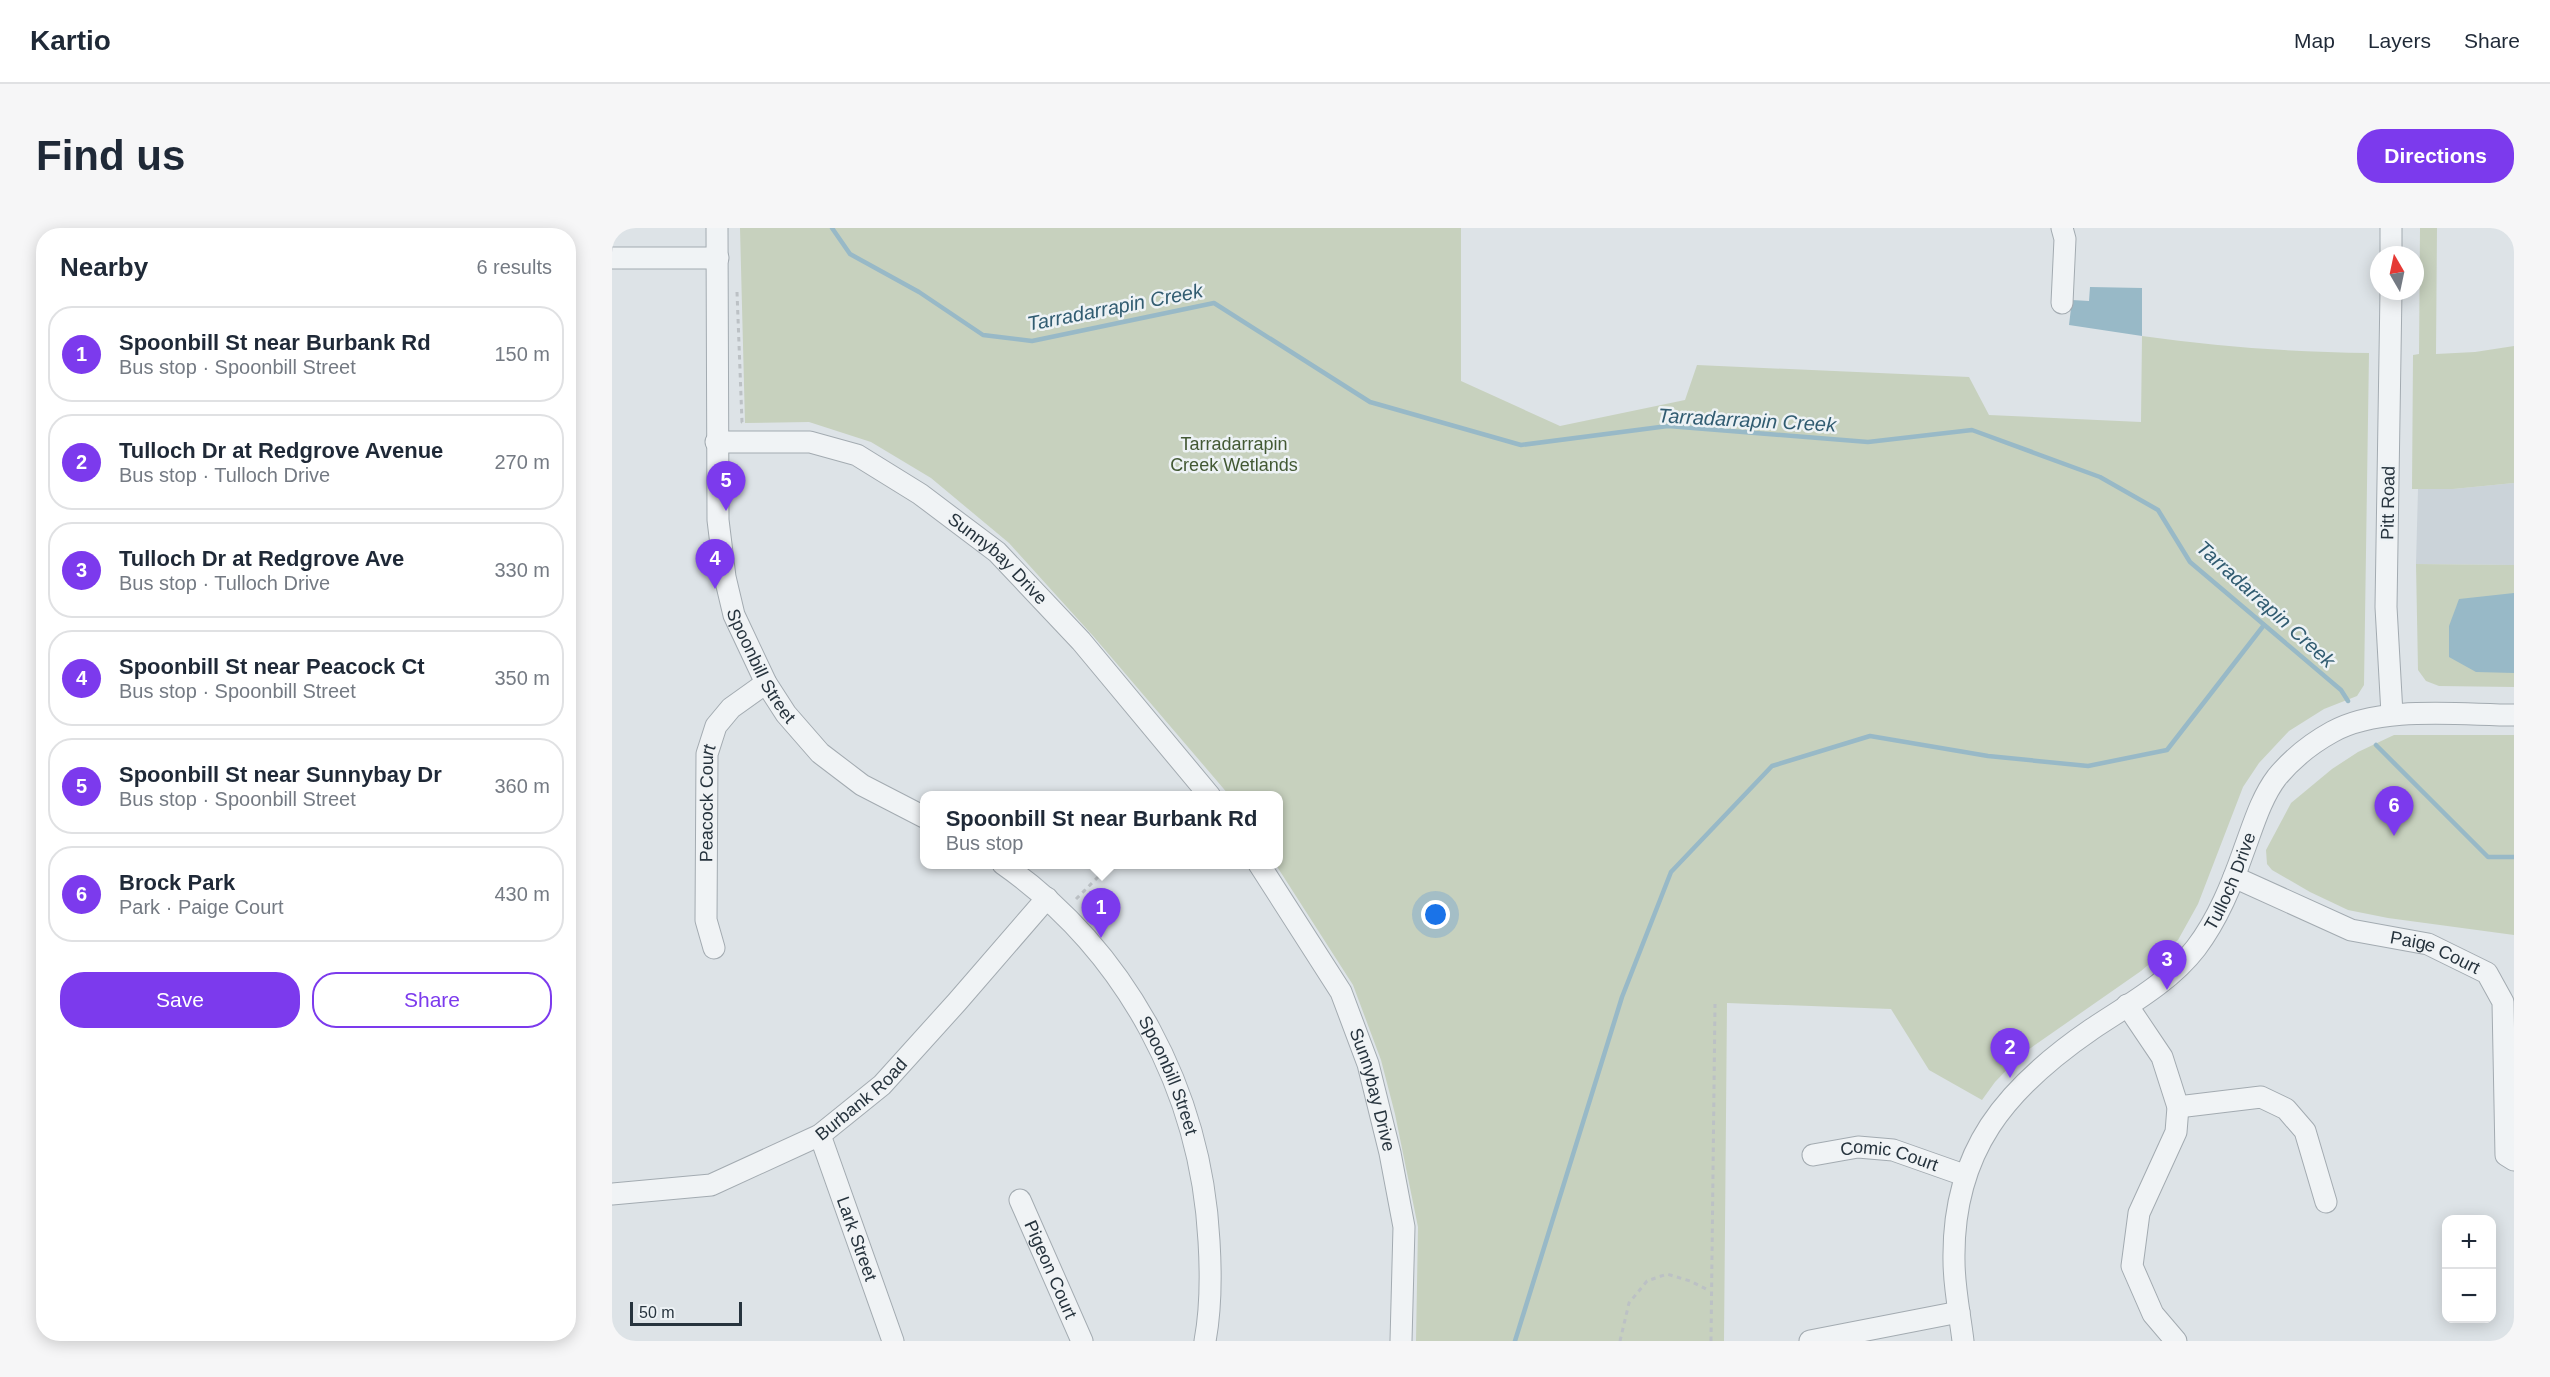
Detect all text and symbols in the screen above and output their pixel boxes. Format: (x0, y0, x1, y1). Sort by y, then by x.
text: Kartio (30, 25, 111, 56)
text: Map (2294, 29, 2335, 52)
text: Layers (2368, 29, 2431, 52)
text: Share (2464, 29, 2520, 52)
button: Directions (2357, 129, 2514, 183)
text: Find us (36, 132, 185, 179)
north arrow (2370, 246, 2424, 300)
text: Nearby (60, 252, 148, 282)
text: 6 results (476, 256, 552, 278)
water label: Tarradarrapin Creek (1025, 279, 1206, 335)
text: Spoonbill St near Burbank Rd (119, 330, 431, 355)
text: 1 (76, 343, 87, 365)
text: 150 m (494, 343, 550, 365)
text: Bus stop · Spoonbill Street (119, 356, 356, 378)
water label: Tarradarrapin Creek (1657, 404, 1838, 436)
park label: Tarradarrapin Creek Wetlands (1170, 434, 1298, 475)
text: Tulloch Dr at Redgrove Avenue (119, 438, 443, 463)
text: 2 (76, 451, 87, 473)
text: 270 m (494, 451, 550, 473)
pin: 5 (706, 462, 746, 511)
text: Bus stop · Tulloch Drive (119, 464, 330, 486)
street label: Pitt Road (2377, 466, 2399, 540)
street label: Sunnybay Drive (944, 509, 1051, 609)
water label: Tarradarrapin Creek (2192, 536, 2340, 672)
pin: 4 (696, 540, 734, 589)
text: Tulloch Dr at Redgrove Ave (119, 546, 404, 571)
text: 3 (76, 559, 87, 581)
text: 330 m (494, 559, 550, 581)
text: Bus stop · Tulloch Drive (119, 572, 330, 594)
street label: Spoonbill Street (723, 607, 799, 727)
text: Spoonbill St near Peacock Ct (119, 654, 425, 679)
text: 4 (76, 667, 87, 689)
text: 350 m (494, 667, 550, 689)
text: Bus stop · Spoonbill Street (119, 680, 356, 702)
street label: Peacock Court (696, 741, 720, 862)
text: Spoonbill St near Sunnybay Dr (119, 762, 442, 787)
text: 5 (76, 775, 87, 797)
text: 360 m (494, 775, 550, 797)
pin: 6 (2374, 786, 2414, 836)
text: Bus stop · Spoonbill Street (119, 788, 356, 810)
popup (920, 791, 1283, 869)
text: Spoonbill St near Burbank Rd (946, 806, 1257, 831)
street label: Tulloch Drive (2200, 830, 2260, 934)
text: Bus stop (946, 832, 1023, 854)
text: Brock Park (119, 870, 235, 895)
text: 6 (76, 883, 87, 905)
text: 430 m (494, 883, 550, 905)
pin: 1 (1082, 888, 1120, 938)
text: Park · Paige Court (119, 896, 284, 918)
your location (1421, 900, 1450, 929)
street label: Paige Court (2389, 927, 2483, 978)
pin: 3 (2148, 940, 2186, 990)
button: Save (60, 972, 300, 1028)
button: Share (312, 972, 552, 1028)
street label: Spoonbill Street (1134, 1013, 1201, 1137)
street label: Sunnybay Drive (1345, 1025, 1399, 1153)
pin: 2 (1990, 1028, 2030, 1078)
street label: Burbank Road (811, 1054, 911, 1145)
street label: Comic Court (1839, 1137, 1941, 1175)
street label: Lark Street (833, 1194, 881, 1284)
map controls (2442, 1215, 2496, 1323)
button: + (2442, 1215, 2496, 1269)
street label: Pigeon Court (1020, 1217, 1081, 1322)
button: − (2442, 1269, 2496, 1323)
scale bar (630, 1299, 742, 1326)
text: 50 m (639, 1304, 675, 1321)

